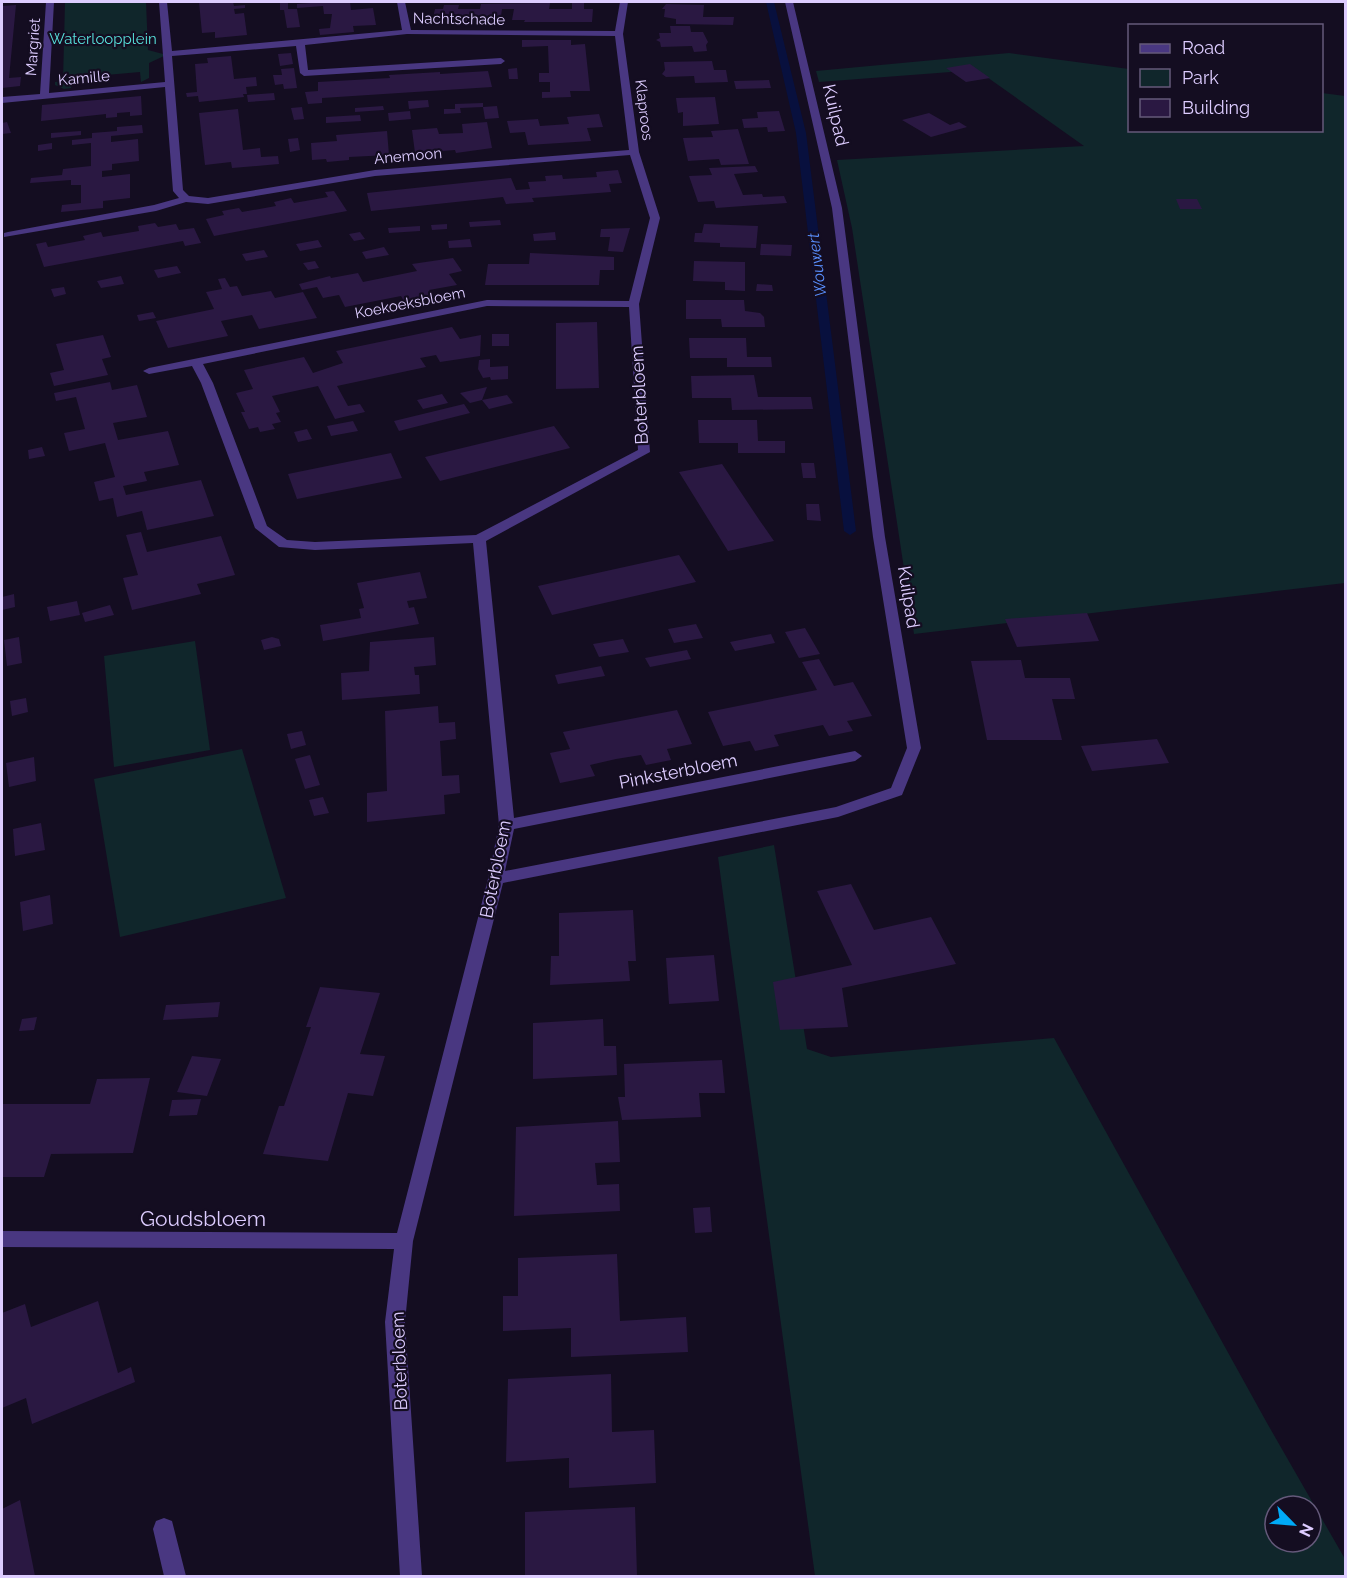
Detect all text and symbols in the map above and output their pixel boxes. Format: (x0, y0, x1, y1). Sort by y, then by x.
street label: Nachtschade (413, 9, 505, 29)
street label: Margriet (22, 18, 44, 76)
legend (1128, 24, 1323, 132)
park label: Waterloopplein (49, 30, 157, 48)
text: Road (1182, 37, 1225, 58)
street label: Kamille (57, 67, 111, 89)
text: Park (1182, 67, 1219, 88)
street label: Klaproos (631, 78, 657, 142)
street label: Kuilpad (819, 82, 853, 148)
text: Building (1182, 97, 1250, 118)
street label: Anemoon (373, 144, 443, 168)
water label: Wouwert (804, 231, 830, 298)
street label: Koekoeksbloem (353, 283, 467, 323)
street label: Boterbloem (626, 345, 652, 445)
street label: Kuilpad (894, 564, 924, 630)
street label: Pinksterbloem (617, 749, 739, 793)
street label: Boterbloem (475, 818, 515, 920)
street label: Goudsbloem (140, 1206, 266, 1231)
street label: Boterbloem (387, 1311, 411, 1411)
north arrow (1263, 1494, 1323, 1554)
text: N (1295, 1521, 1317, 1540)

